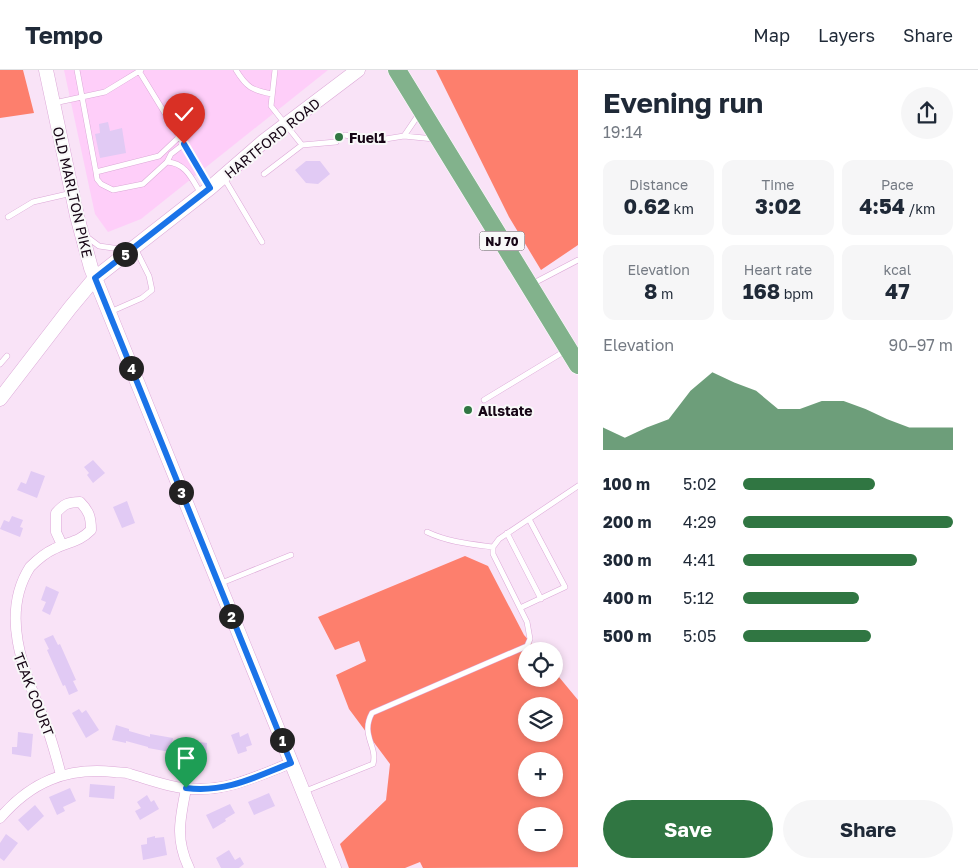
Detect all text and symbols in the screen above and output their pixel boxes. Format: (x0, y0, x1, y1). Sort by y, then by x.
text: Tempo (25, 20, 103, 49)
text: Map (753, 24, 790, 46)
text: Layers (818, 24, 875, 46)
text: Share (903, 24, 953, 46)
text: Evening run (603, 86, 763, 119)
button: share (901, 87, 953, 139)
pin (163, 93, 205, 144)
street label: HARTFORD ROAD (221, 94, 323, 182)
icon: check (170, 100, 198, 128)
text: 19:14 (603, 122, 643, 142)
street label: OLD MARLTON PIKE (50, 125, 96, 259)
place label: Fuel1 (349, 129, 386, 146)
marker: Fuel1 (333, 131, 345, 143)
text: Distance (629, 176, 688, 193)
text: Time (762, 176, 794, 193)
text: Pace (881, 176, 914, 193)
text: 0.62 (624, 193, 670, 219)
text: 3:02 (755, 193, 801, 219)
text: 4:54 (859, 193, 905, 219)
text: km (670, 200, 694, 217)
text: /km (905, 200, 935, 217)
road number: NJ 70 (480, 232, 524, 250)
pin: 5 (112, 242, 138, 266)
text: 5 (121, 246, 130, 263)
text: Elevation (628, 261, 690, 278)
text: Heart rate (744, 261, 812, 278)
text: kcal (884, 261, 911, 278)
text: 8 (644, 278, 657, 304)
text: 168 (743, 278, 780, 304)
text: 47 (885, 278, 910, 304)
text: m (657, 285, 673, 302)
text: bpm (780, 285, 813, 302)
text: Elevation (603, 335, 674, 355)
text: 90–97 m (889, 335, 953, 355)
pin: 4 (118, 356, 144, 380)
text: 4 (127, 360, 136, 377)
place label: Allstate (478, 402, 533, 419)
marker: Allstate (462, 404, 474, 416)
text: 100 m (603, 474, 650, 494)
text: 5:02 (683, 474, 716, 494)
pin: 3 (168, 480, 194, 504)
text: 3 (177, 484, 186, 501)
text: 200 m (603, 512, 652, 532)
text: 4:29 (683, 512, 717, 532)
text: 300 m (603, 550, 652, 570)
text: 4:41 (683, 550, 715, 570)
text: 400 m (603, 588, 652, 608)
text: 5:12 (683, 588, 714, 608)
pin: 2 (218, 604, 244, 628)
text: 2 (227, 608, 236, 625)
text: 500 m (603, 626, 652, 646)
text: 5:05 (683, 626, 716, 646)
map controls (518, 642, 563, 852)
button: locate (518, 642, 563, 687)
street label: TEAK COURT (10, 650, 58, 738)
button: layers (518, 697, 563, 742)
pin: 1 (270, 728, 294, 752)
text: 1 (279, 732, 286, 749)
pin (165, 737, 207, 788)
icon: arrive (172, 744, 200, 772)
button: + (518, 752, 563, 797)
button: Save (603, 800, 773, 858)
button: Share (783, 800, 953, 858)
button: − (518, 807, 563, 852)

